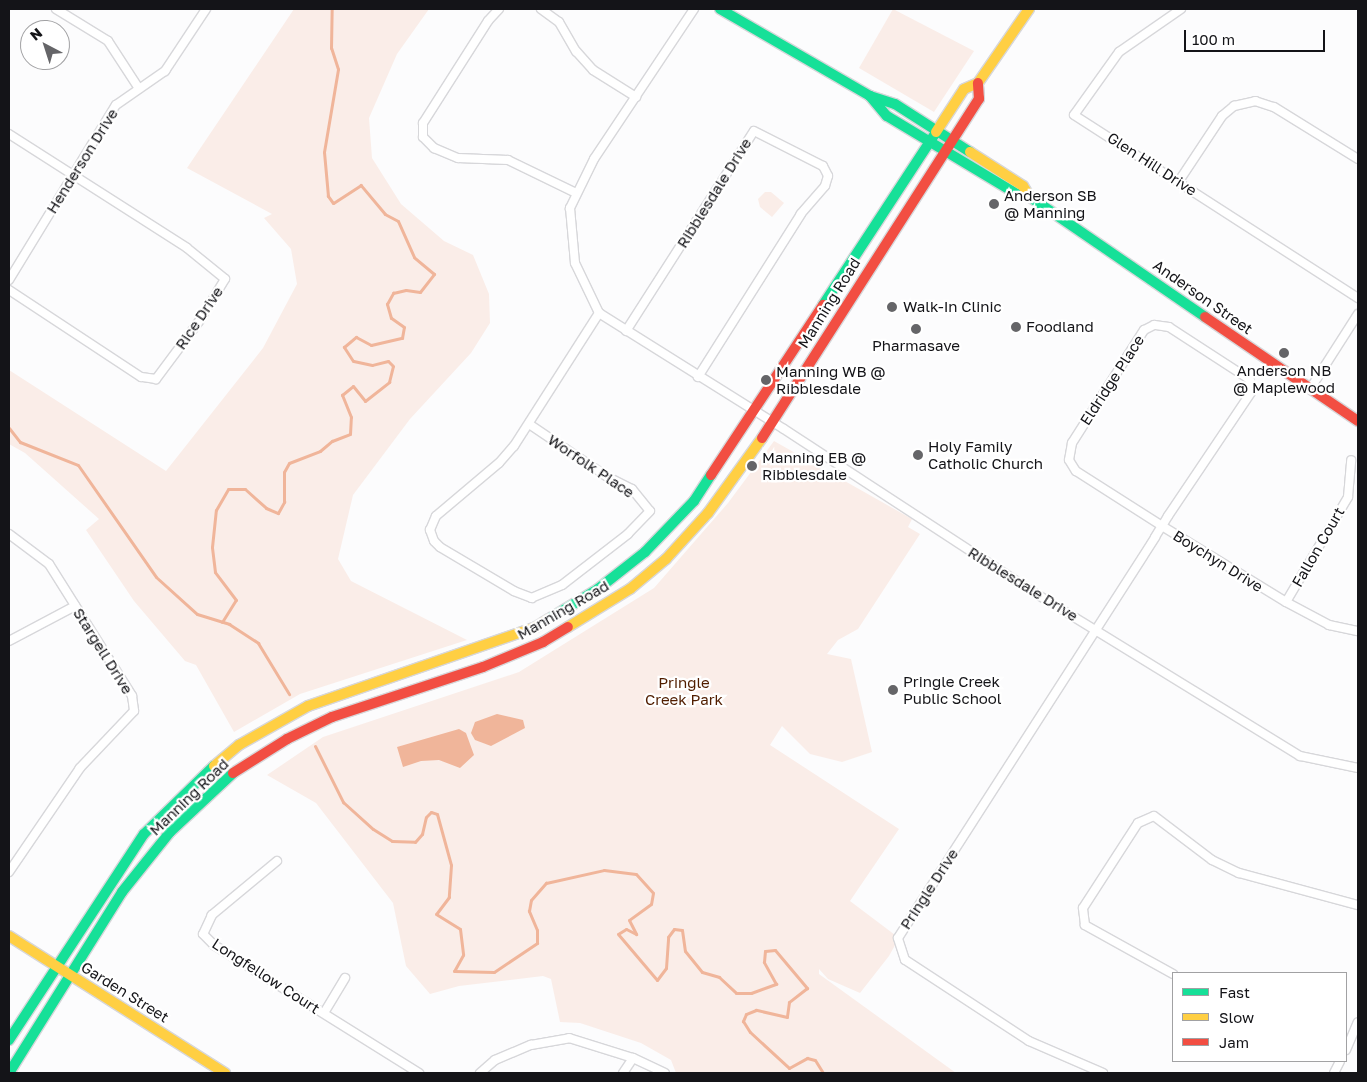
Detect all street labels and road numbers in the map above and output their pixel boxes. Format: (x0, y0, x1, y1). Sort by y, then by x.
street label: Henderson Drive (43, 105, 121, 217)
street label: Glen Hill Drive (1104, 128, 1200, 200)
street label: Ribblesdale Drive (673, 135, 755, 251)
street label: Manning Road (794, 255, 864, 351)
street label: Anderson Street (1150, 256, 1256, 338)
street label: Rice Drive (171, 283, 227, 353)
street label: Eldridge Place (1076, 332, 1148, 428)
street label: Worfolk Place (544, 431, 638, 501)
street label: Fallon Court (1288, 504, 1348, 590)
street label: Boychyn Drive (1170, 526, 1266, 596)
street label: Ribblesdale Drive (965, 543, 1081, 625)
street label: Manning Road (514, 577, 612, 643)
street label: Stargell Drive (69, 605, 137, 697)
street label: Manning Road (146, 755, 232, 839)
street label: Pringle Drive (896, 845, 962, 933)
street label: Longfellow Court (209, 935, 323, 1017)
street label: Garden Street (78, 958, 172, 1026)

